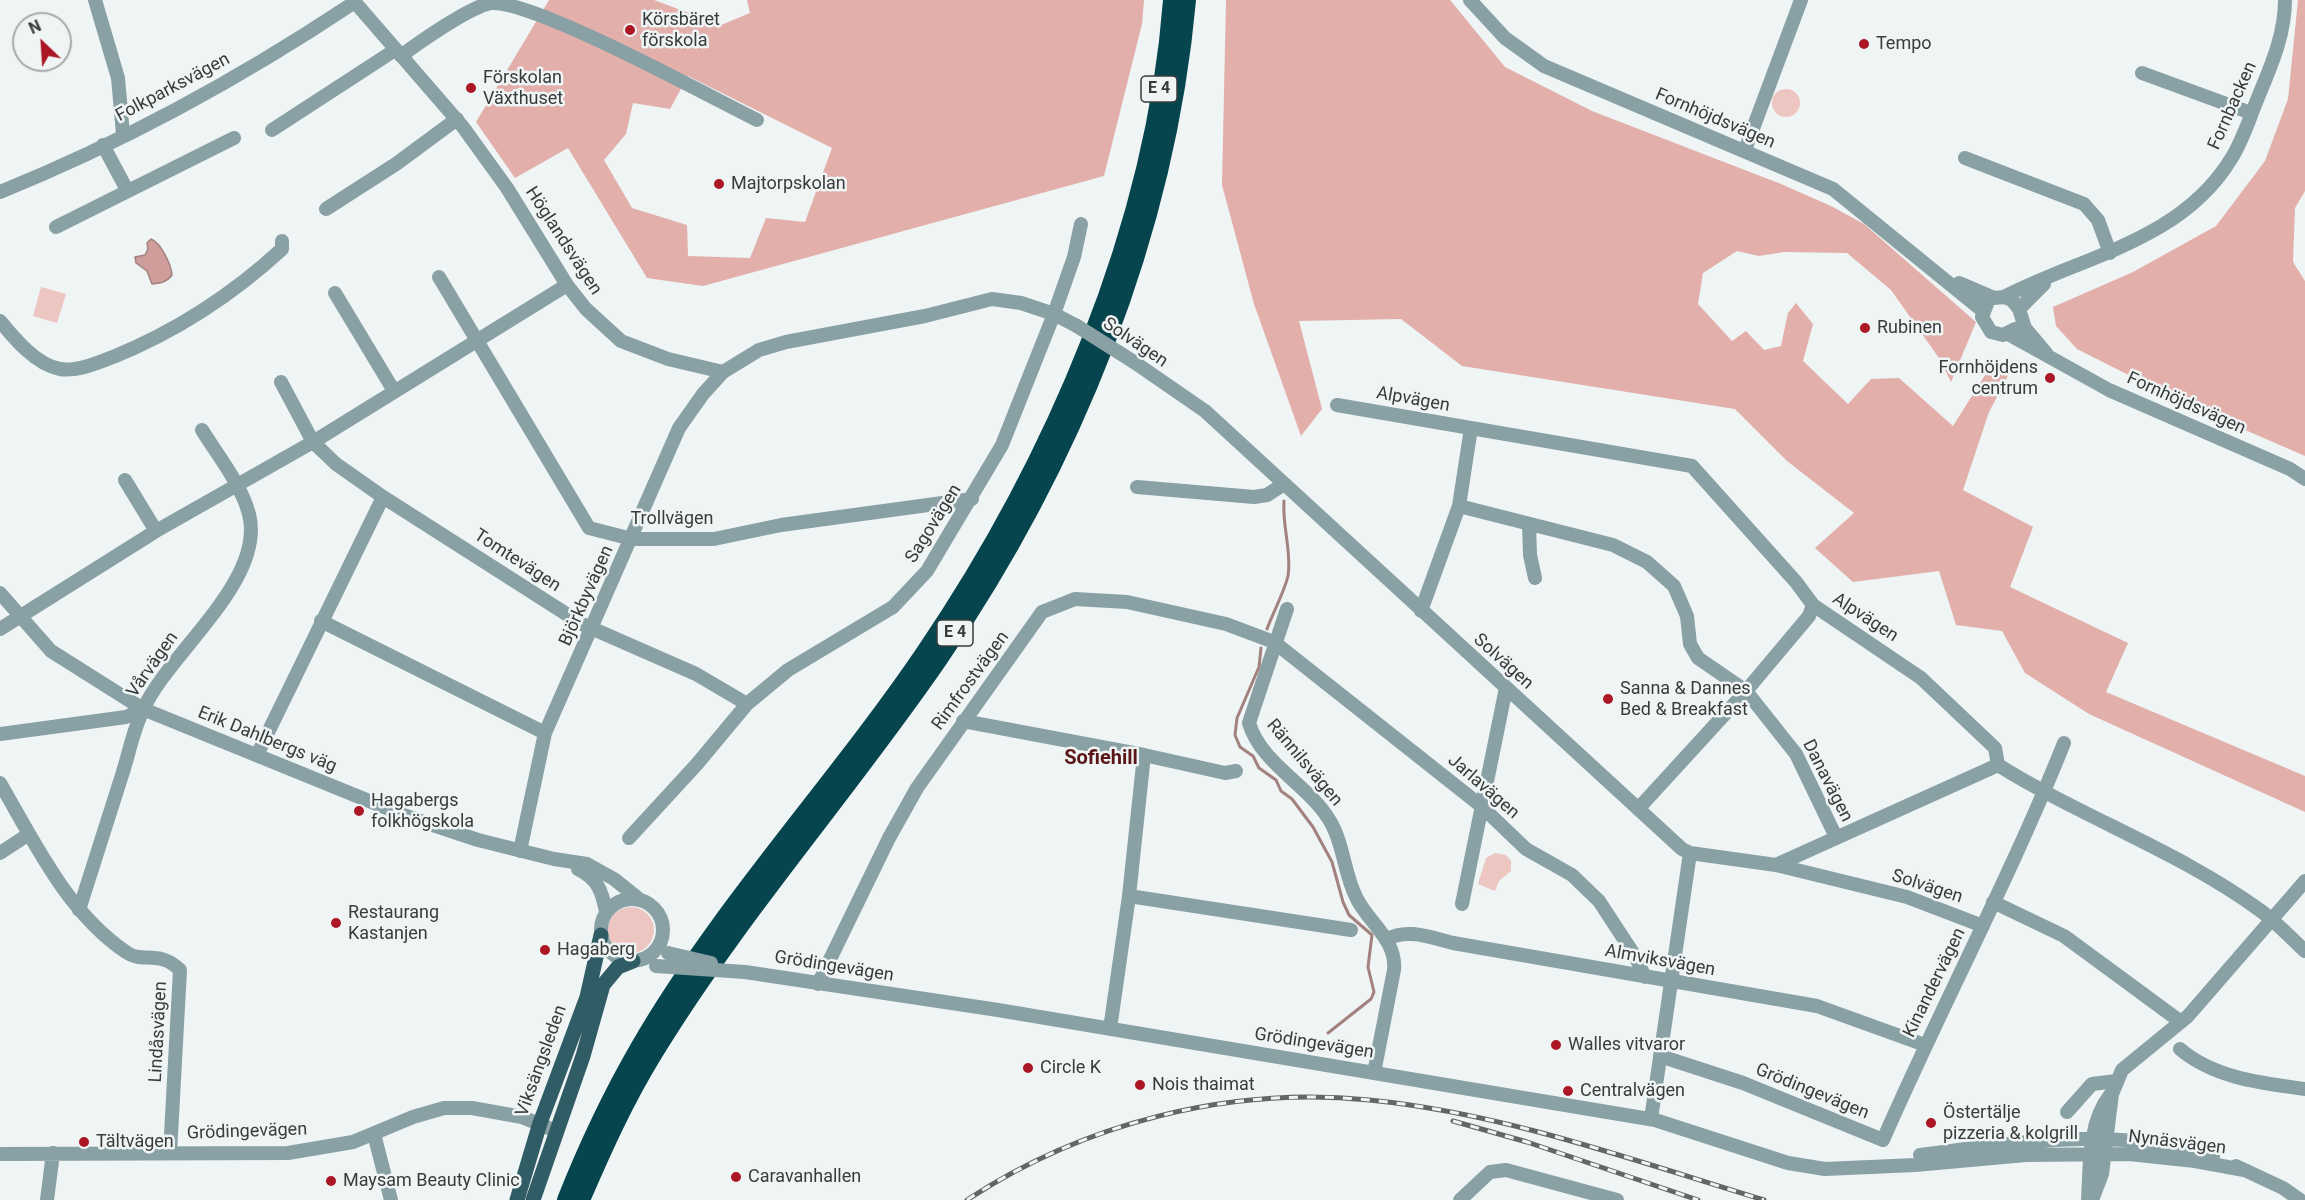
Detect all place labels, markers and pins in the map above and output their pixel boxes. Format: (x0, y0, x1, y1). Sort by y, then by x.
place label: Körsbäret förskola (642, 9, 720, 52)
marker: Körsbäret förskola (623, 23, 637, 37)
place label: Tempo (1876, 33, 1932, 55)
marker: Tempo (1857, 37, 1871, 51)
place label: Förskolan Växthuset (483, 67, 563, 110)
marker: Förskolan Växthuset (464, 81, 478, 95)
place label: Majtorpskolan (731, 173, 846, 195)
marker: Majtorpskolan (712, 177, 726, 191)
place label: Rubinen (1877, 317, 1942, 339)
marker: Rubinen (1858, 321, 1872, 335)
place label: Fornhöjdens centrum (1939, 357, 2038, 400)
marker: Fornhöjdens centrum (2043, 371, 2057, 385)
place label: Sanna & Dannes Bed & Breakfast (1620, 678, 1751, 720)
marker: Sanna & Dannes Bed & Breakfast (1601, 692, 1615, 706)
place label: Hagabergs folkhögskola (371, 790, 474, 832)
marker: Hagabergs folkhögskola (352, 804, 366, 818)
place label: Restaurang Kastanjen (348, 902, 439, 944)
marker: Restaurang Kastanjen (329, 916, 343, 930)
place label: Hagaberg (557, 939, 635, 961)
marker: Hagaberg (538, 943, 552, 957)
place label: Walles vitvaror (1568, 1034, 1685, 1056)
marker: Walles vitvaror (1549, 1038, 1563, 1052)
place label: Circle K (1040, 1057, 1101, 1079)
marker: Circle K (1021, 1061, 1035, 1075)
place label: Nois thaimat (1152, 1074, 1255, 1096)
marker: Nois thaimat (1133, 1078, 1147, 1092)
place label: Centralvägen (1580, 1080, 1685, 1102)
marker: Centralvägen (1561, 1084, 1575, 1098)
place label: Östertälje pizzeria & kolgrill (1943, 1102, 2078, 1144)
marker: Östertälje pizzeria & kolgrill (1924, 1116, 1938, 1130)
place label: Tältvägen (96, 1131, 174, 1153)
marker: Tältvägen (77, 1135, 91, 1149)
place label: Caravanhallen (748, 1166, 861, 1188)
place label: Maysam Beauty Clinic (343, 1170, 520, 1192)
marker: Caravanhallen (729, 1170, 743, 1184)
marker: Maysam Beauty Clinic (324, 1174, 338, 1188)

